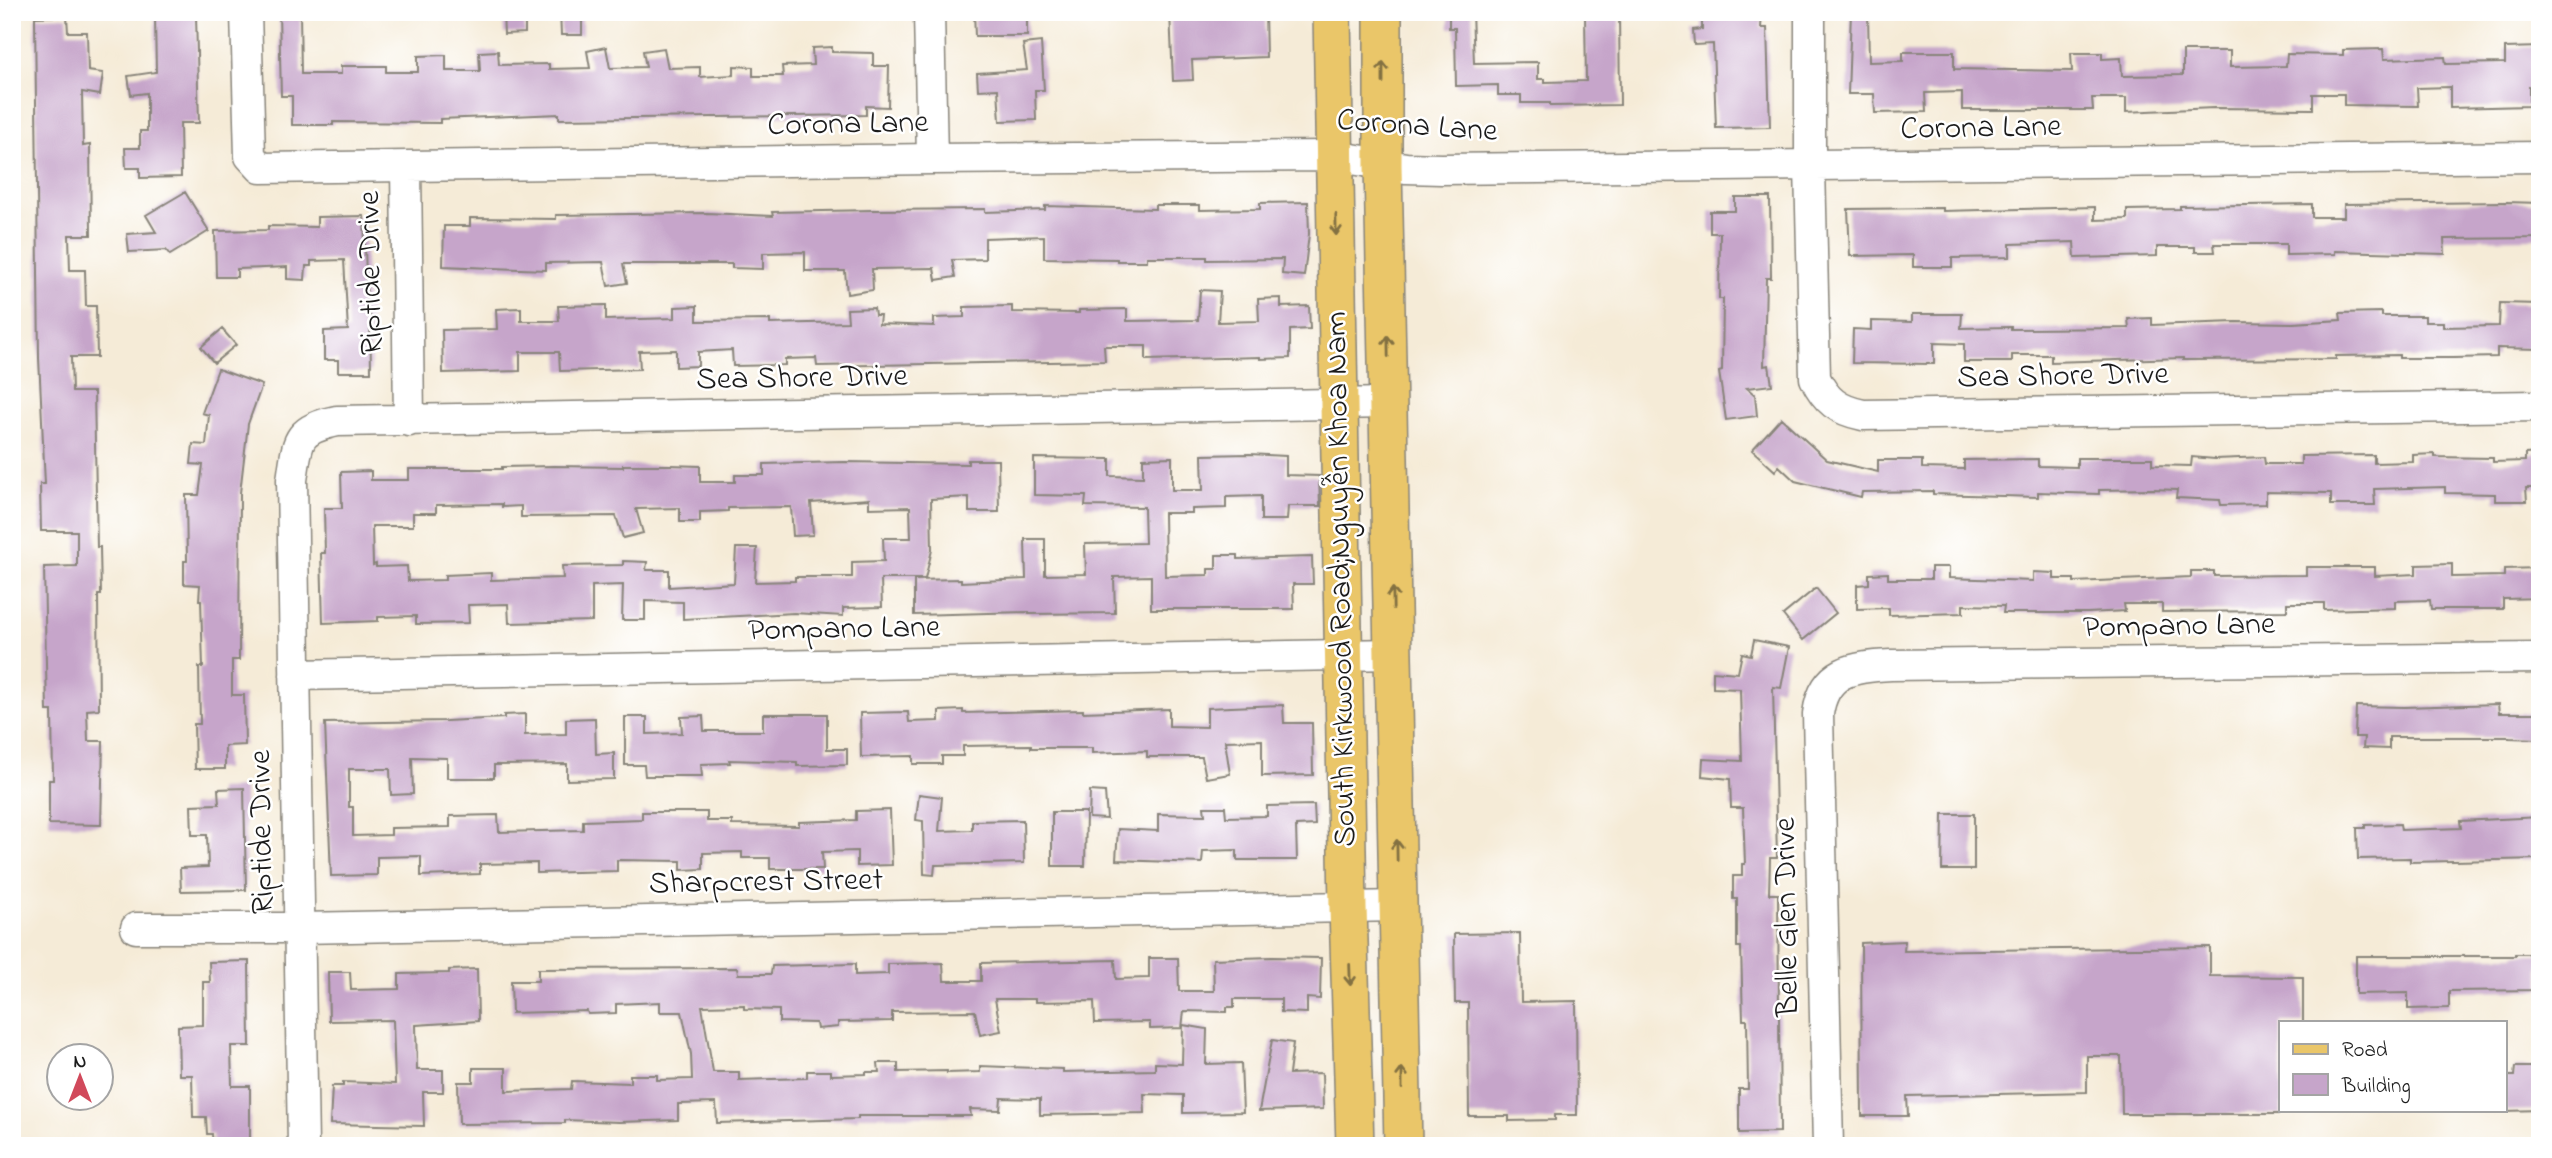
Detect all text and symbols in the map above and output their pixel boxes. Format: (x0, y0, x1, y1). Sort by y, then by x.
one-way arrow (1376, 61, 1390, 84)
street label: Corona Lane (1335, 98, 1500, 156)
street label: Corona Lane (767, 100, 930, 150)
street label: Corona Lane (1900, 104, 2063, 154)
street label: Riptide Drive (347, 190, 397, 356)
one-way arrow (1329, 213, 1342, 236)
street label: South Kirkwood Road;Nguyễn Khoa Nam (1314, 311, 1370, 847)
one-way arrow (1381, 335, 1394, 358)
street label: Sea Shore Drive (1957, 352, 2170, 402)
street label: Sea Shore Drive (696, 354, 909, 404)
one-way arrow (1386, 587, 1400, 610)
street label: Pompano Lane (2082, 602, 2276, 652)
street label: Pompano Lane (747, 605, 941, 655)
street label: Riptide Drive (238, 749, 288, 915)
street label: Belle Glen Drive (1763, 816, 1813, 1018)
one-way arrow (1390, 839, 1404, 862)
street label: Sharpcrest Street (648, 857, 884, 909)
one-way arrow (1343, 963, 1356, 986)
legend (2279, 1021, 2506, 1112)
text: Road (2342, 1036, 2388, 1066)
north arrow (46, 1042, 116, 1112)
text: N (74, 1049, 87, 1076)
one-way arrow (1395, 1066, 1409, 1089)
text: Building (2341, 1072, 2411, 1104)

